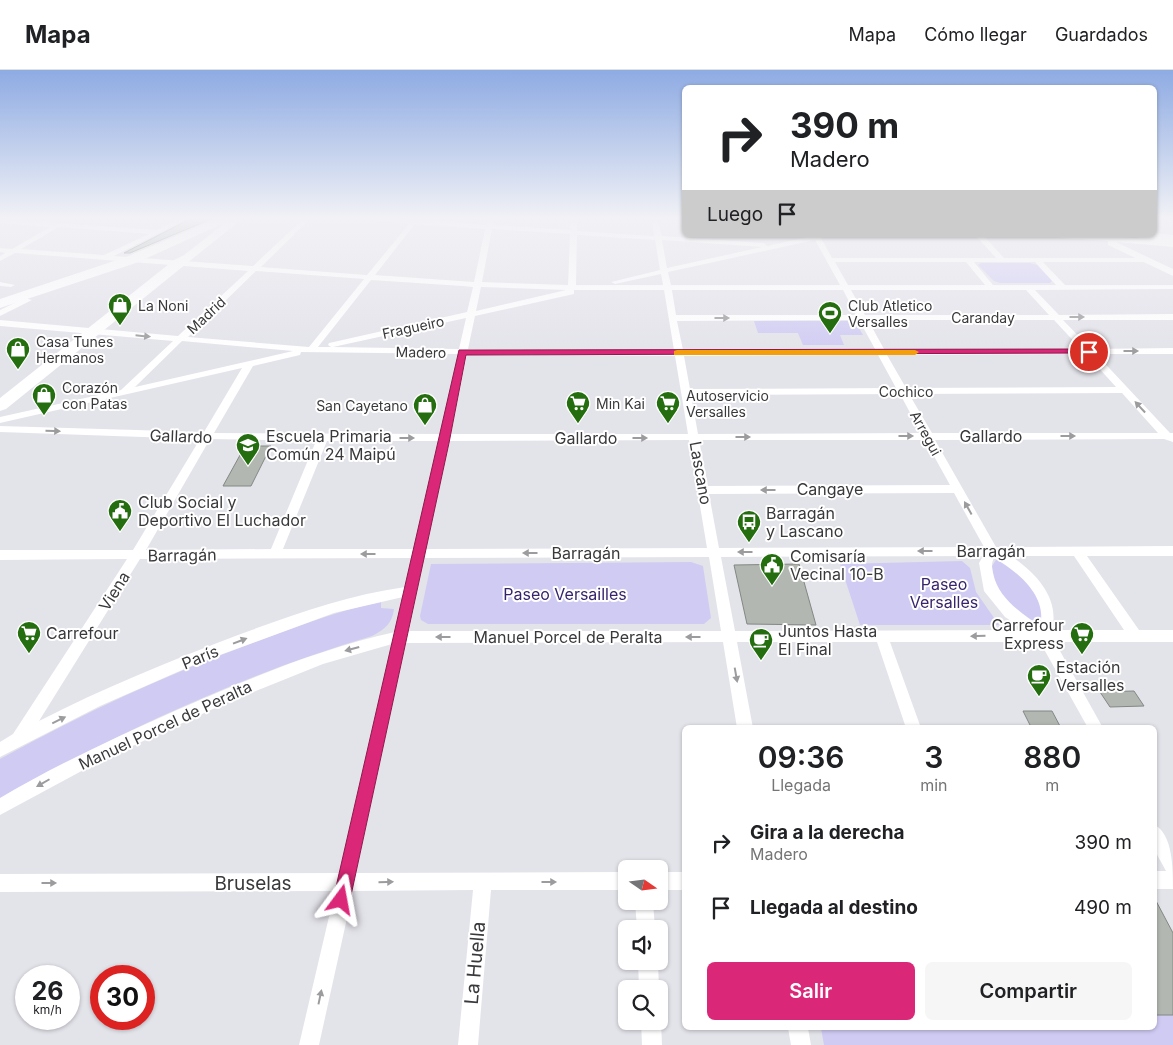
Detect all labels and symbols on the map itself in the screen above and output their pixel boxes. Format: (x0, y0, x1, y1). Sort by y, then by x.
shop icon: La Noni (107, 292, 133, 326)
street label: Madrid (183, 293, 229, 337)
place label: La Noni (138, 297, 188, 314)
place label: Club Atletico Versalles (848, 297, 932, 330)
sports icon: Club Atletico Versalles (817, 300, 843, 334)
street label: Caranday (951, 309, 1015, 326)
street label: Fragueiro (380, 312, 446, 342)
one-way arrow (1069, 313, 1085, 321)
one-way arrow (714, 314, 730, 322)
pin (1068, 331, 1110, 373)
one-way arrow (135, 332, 151, 340)
place label: Casa Tunes Hermanos (36, 333, 113, 366)
shop icon: Casa Tunes Hermanos (5, 336, 31, 370)
street label: Madero (396, 343, 446, 361)
one-way arrow (1123, 347, 1139, 355)
place label: Corazón con Patas (62, 379, 127, 412)
shop icon: Corazón con Patas (31, 382, 57, 416)
street label: Cochico (879, 383, 933, 400)
place label: Autoservicio Versalles (686, 387, 769, 420)
supermarket icon: Min Kai (565, 390, 591, 424)
supermarket icon: Autoservicio Versalles (655, 390, 681, 424)
shop icon: San Cayetano (412, 392, 438, 426)
place label: Min Kai (596, 395, 645, 412)
place label: San Cayetano (316, 397, 408, 414)
one-way arrow (1134, 401, 1146, 413)
street label: Arregui (907, 408, 945, 458)
street label: Gallardo (149, 425, 213, 447)
place label: Escuela Primaria Común 24 Maipú (266, 426, 396, 464)
street label: Gallardo (960, 426, 1022, 446)
one-way arrow (46, 427, 62, 435)
street label: Gallardo (555, 428, 617, 448)
school or university icon: Escuela Primaria Común 24 Maipú (235, 432, 261, 466)
one-way arrow (898, 432, 914, 440)
one-way arrow (1060, 432, 1076, 440)
one-way arrow (735, 433, 751, 441)
one-way arrow (399, 434, 415, 442)
one-way arrow (632, 434, 648, 442)
street label: Lascano (686, 440, 716, 506)
street label: Cangaye (797, 479, 863, 499)
one-way arrow (760, 486, 776, 494)
place label: Club Social y Deportivo El Luchador (138, 492, 306, 530)
public building icon: Club Social y Deportivo El Luchador (107, 498, 133, 532)
one-way arrow (963, 502, 972, 515)
place label: Barragán y Lascano (766, 503, 843, 541)
bus stop icon: Barragán y Lascano (736, 509, 762, 543)
street label: Barragán (957, 541, 1025, 561)
street label: Barragán (552, 543, 620, 563)
street label: Barragán (147, 544, 217, 566)
place label: Comisaría Vecinal 10-B (790, 546, 884, 584)
one-way arrow (917, 547, 933, 555)
one-way arrow (737, 548, 753, 556)
one-way arrow (522, 549, 538, 557)
one-way arrow (360, 550, 376, 558)
public building icon: Comisaría Vecinal 10-B (759, 552, 785, 586)
street label: Viena (94, 568, 134, 614)
park label: Paseo Versalles (910, 574, 978, 612)
park label: Paseo Versailles (503, 584, 627, 604)
place label: Carrefour Express (991, 615, 1064, 653)
supermarket icon: Carrefour (16, 620, 42, 654)
place label: Juntos Hasta El Final (778, 621, 877, 659)
supermarket icon: Carrefour Express (1069, 621, 1095, 655)
place label: Carrefour (46, 623, 119, 643)
street label: Manuel Porcel de Peralta (474, 627, 662, 647)
cafe icon: Juntos Hasta El Final (748, 627, 774, 661)
one-way arrow (435, 633, 451, 641)
one-way arrow (685, 633, 701, 641)
one-way arrow (970, 633, 986, 641)
one-way arrow (233, 637, 248, 645)
street label: París (179, 641, 221, 673)
one-way arrow (345, 645, 360, 653)
place label: Estación Versalles (1056, 657, 1125, 695)
cafe icon: Estación Versalles (1026, 663, 1052, 697)
one-way arrow (733, 668, 741, 684)
street label: Manuel Porcel de Peralta (75, 676, 255, 774)
one-way arrow (52, 715, 66, 723)
one-way arrow (36, 778, 50, 787)
north arrow (618, 860, 668, 910)
street label: Bruselas (214, 872, 292, 895)
position arrow (314, 873, 366, 925)
one-way arrow (378, 878, 394, 886)
one-way arrow (541, 878, 557, 886)
one-way arrow (41, 879, 57, 887)
street label: La Huella (460, 921, 490, 1005)
speed limit sign: 30 (90, 965, 155, 1030)
one-way arrow (316, 990, 324, 1005)

